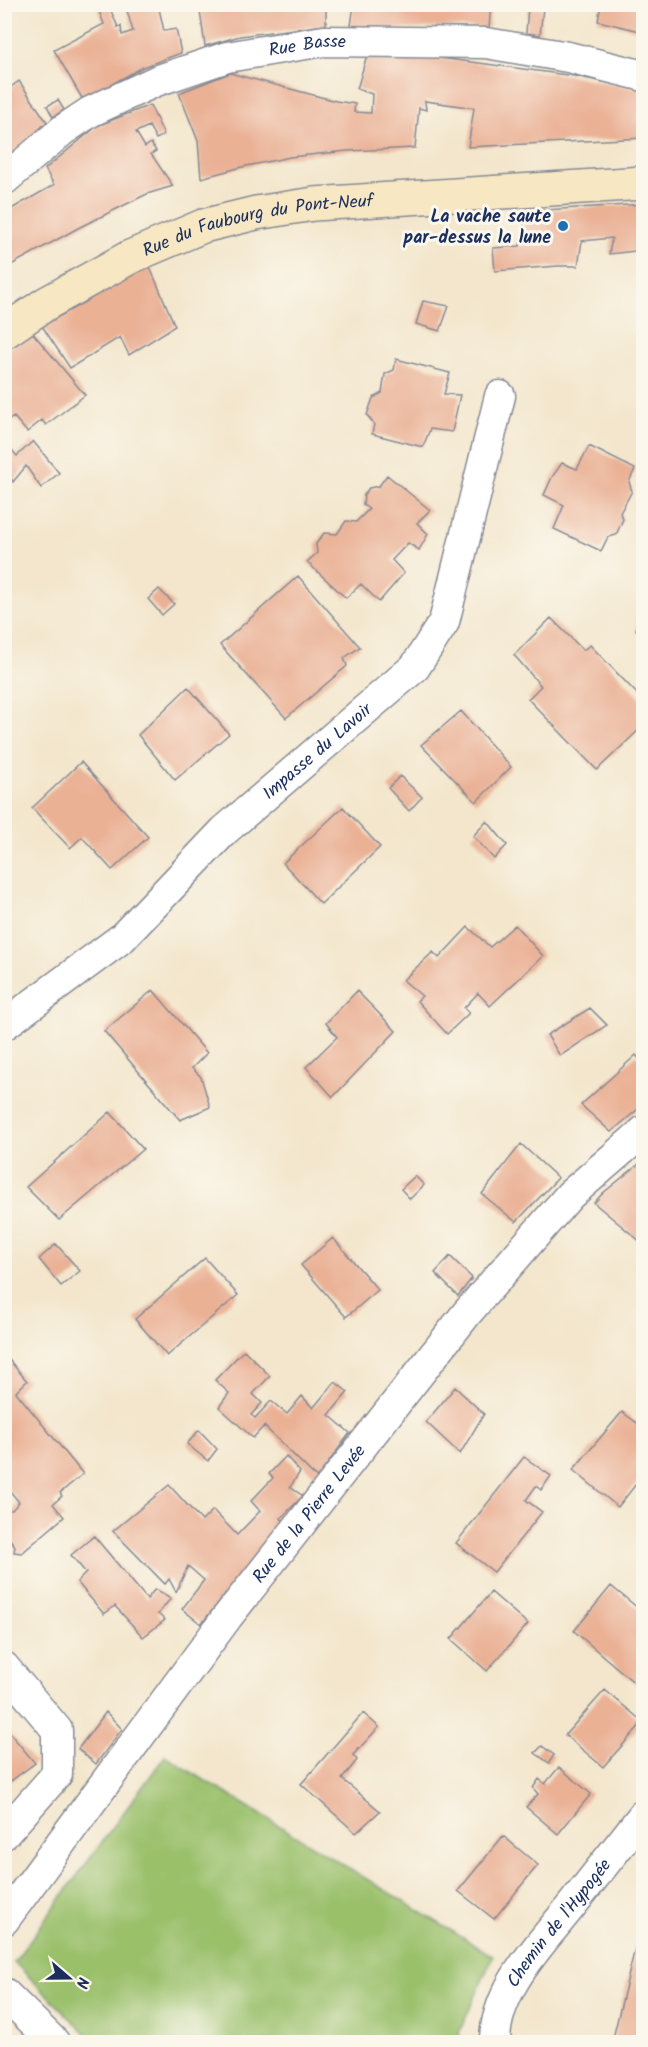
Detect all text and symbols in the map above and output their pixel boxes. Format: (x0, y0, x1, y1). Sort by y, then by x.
street label: Rue Basse (267, 28, 346, 66)
street label: Rue du Faubourg du Pont-Neuf (138, 187, 376, 266)
place label: La vache saute par-dessus la lune (402, 203, 551, 253)
marker: La vache saute par-dessus la lune (556, 219, 570, 233)
street label: Impasse du Lavoir (257, 696, 380, 808)
street label: Rue de la Pierre Levée (246, 1439, 374, 1590)
street label: Chemin de l'Hypogée (500, 1853, 619, 1994)
north arrow (39, 1948, 99, 2008)
text: N (68, 1974, 95, 1992)

